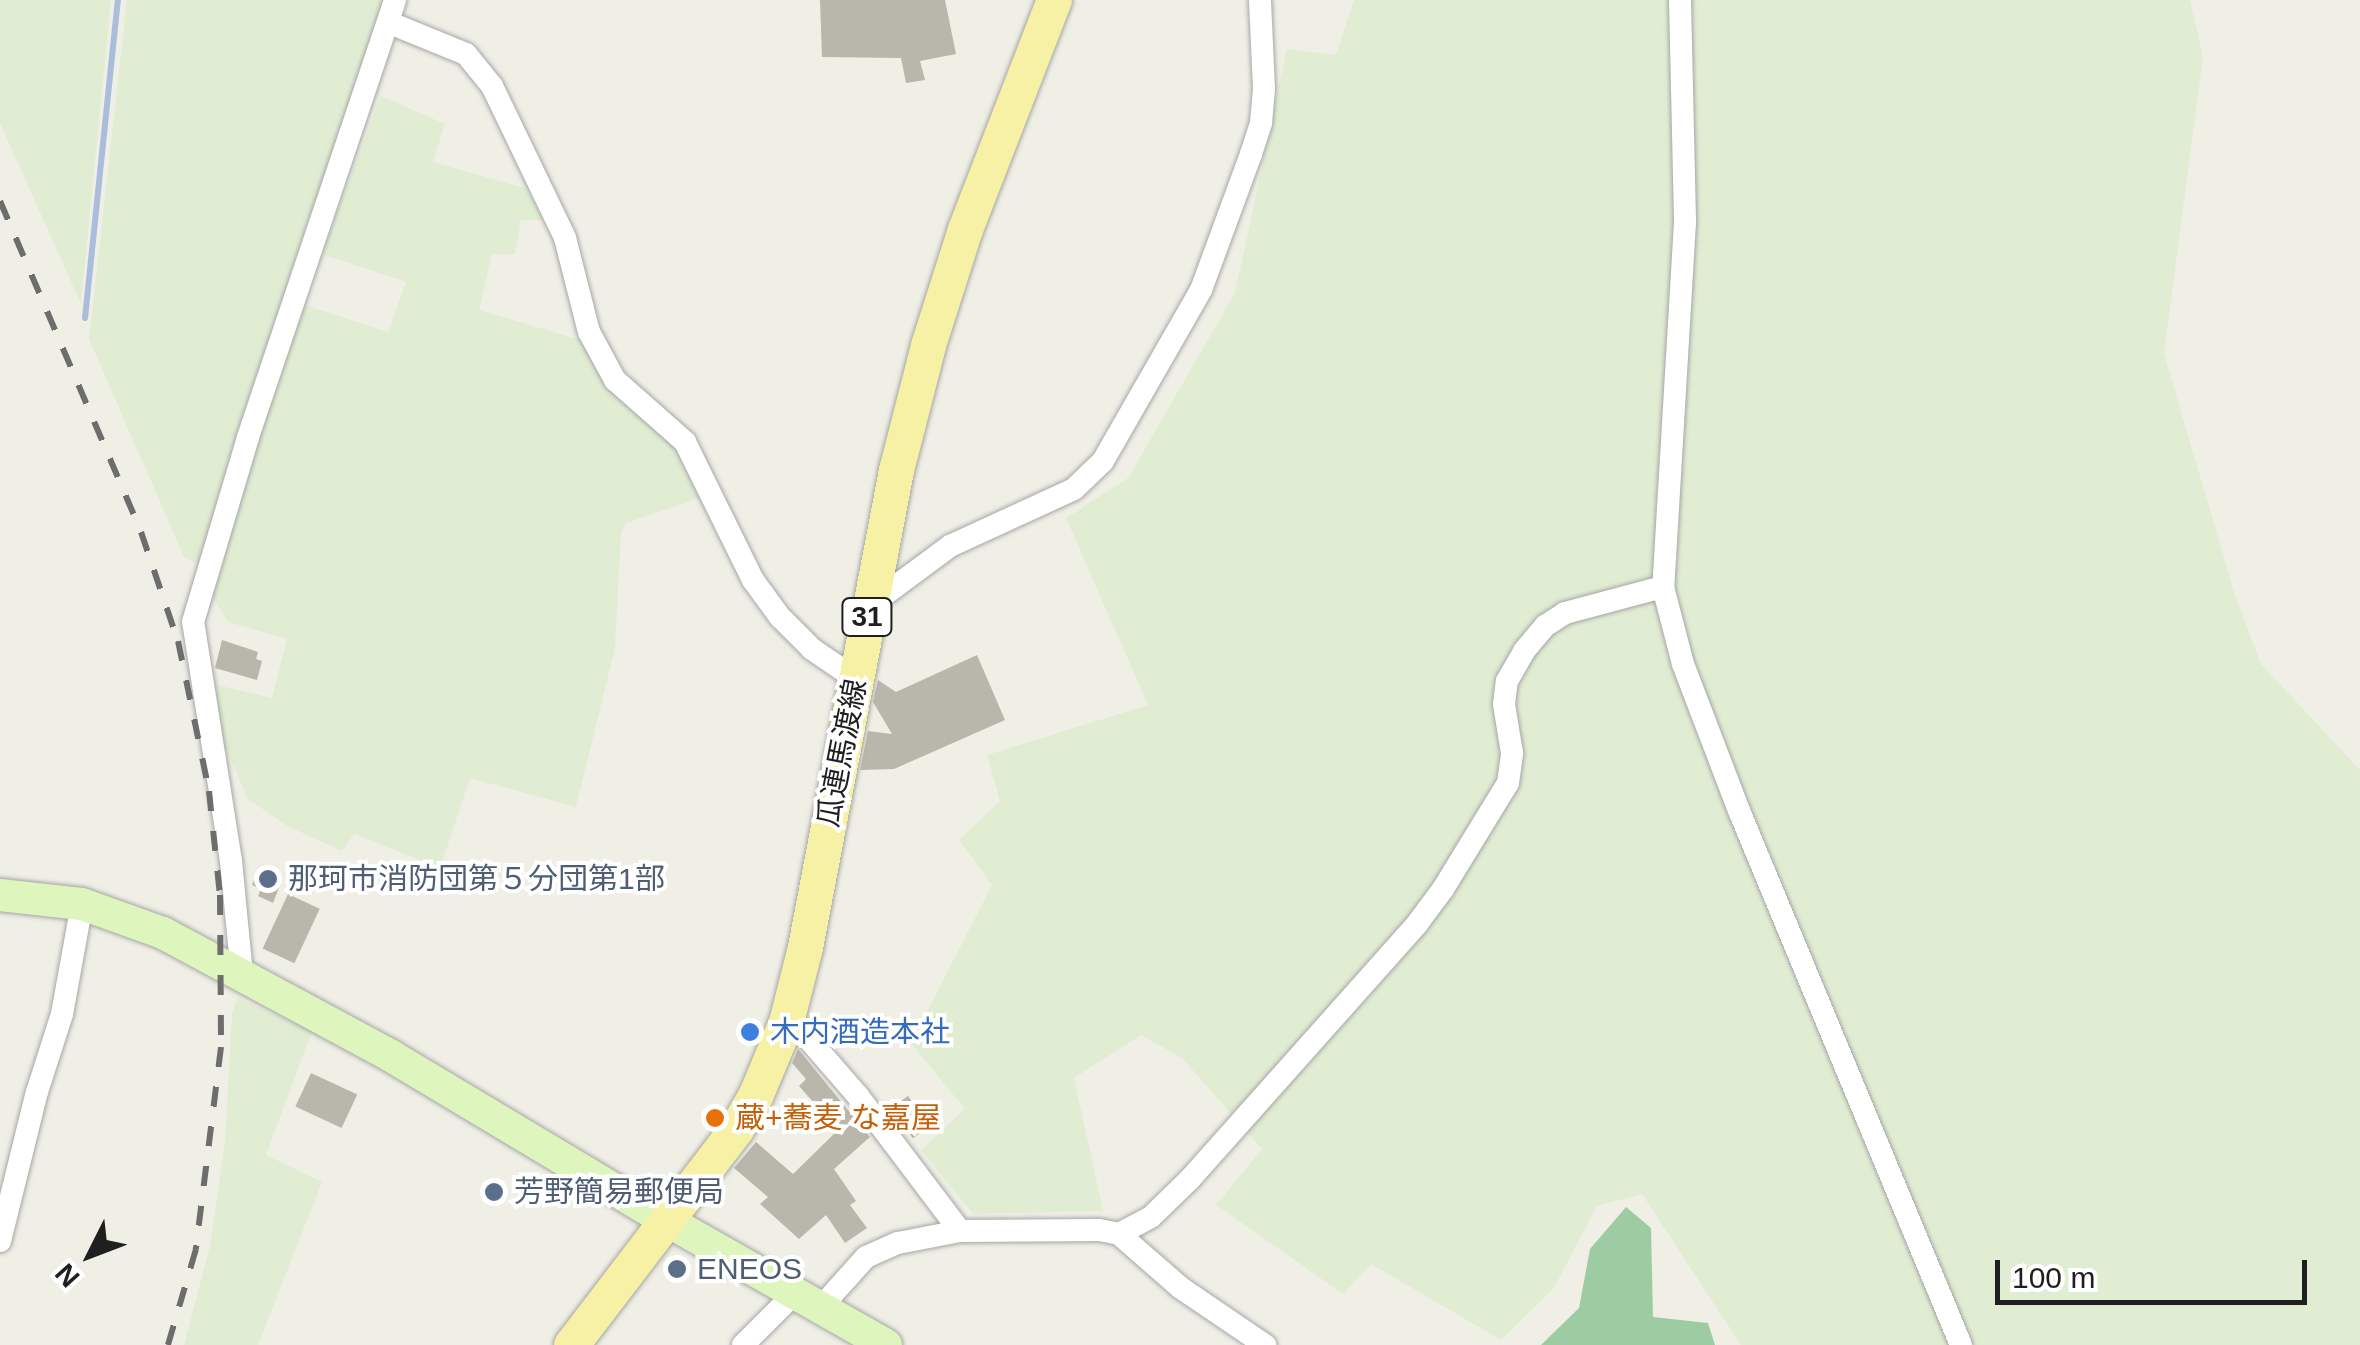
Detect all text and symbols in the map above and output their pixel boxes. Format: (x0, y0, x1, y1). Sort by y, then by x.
road number: 31 (840, 594, 894, 640)
street label: 瓜連馬渡線 (810, 676, 874, 830)
place label: 那珂市消防団第５分団第1部 (288, 861, 665, 897)
marker: 那珂市消防団第５分団第1部 (257, 868, 279, 890)
place label: 木内酒造本社 (770, 1014, 950, 1050)
marker: 木内酒造本社 (739, 1021, 761, 1043)
place label: 蔵+蕎麦 な嘉屋 (735, 1100, 941, 1136)
marker: 蔵+蕎麦 な嘉屋 (704, 1107, 726, 1129)
place label: 芳野簡易郵便局 (514, 1174, 724, 1210)
marker: 芳野簡易郵便局 (483, 1181, 505, 1203)
north arrow (40, 1205, 140, 1305)
scale bar (2000, 1240, 2312, 1302)
place label: ENEOS (697, 1251, 802, 1287)
text: N (49, 1258, 86, 1293)
marker: ENEOS (666, 1258, 688, 1280)
text: 100 m (2012, 1261, 2095, 1294)

